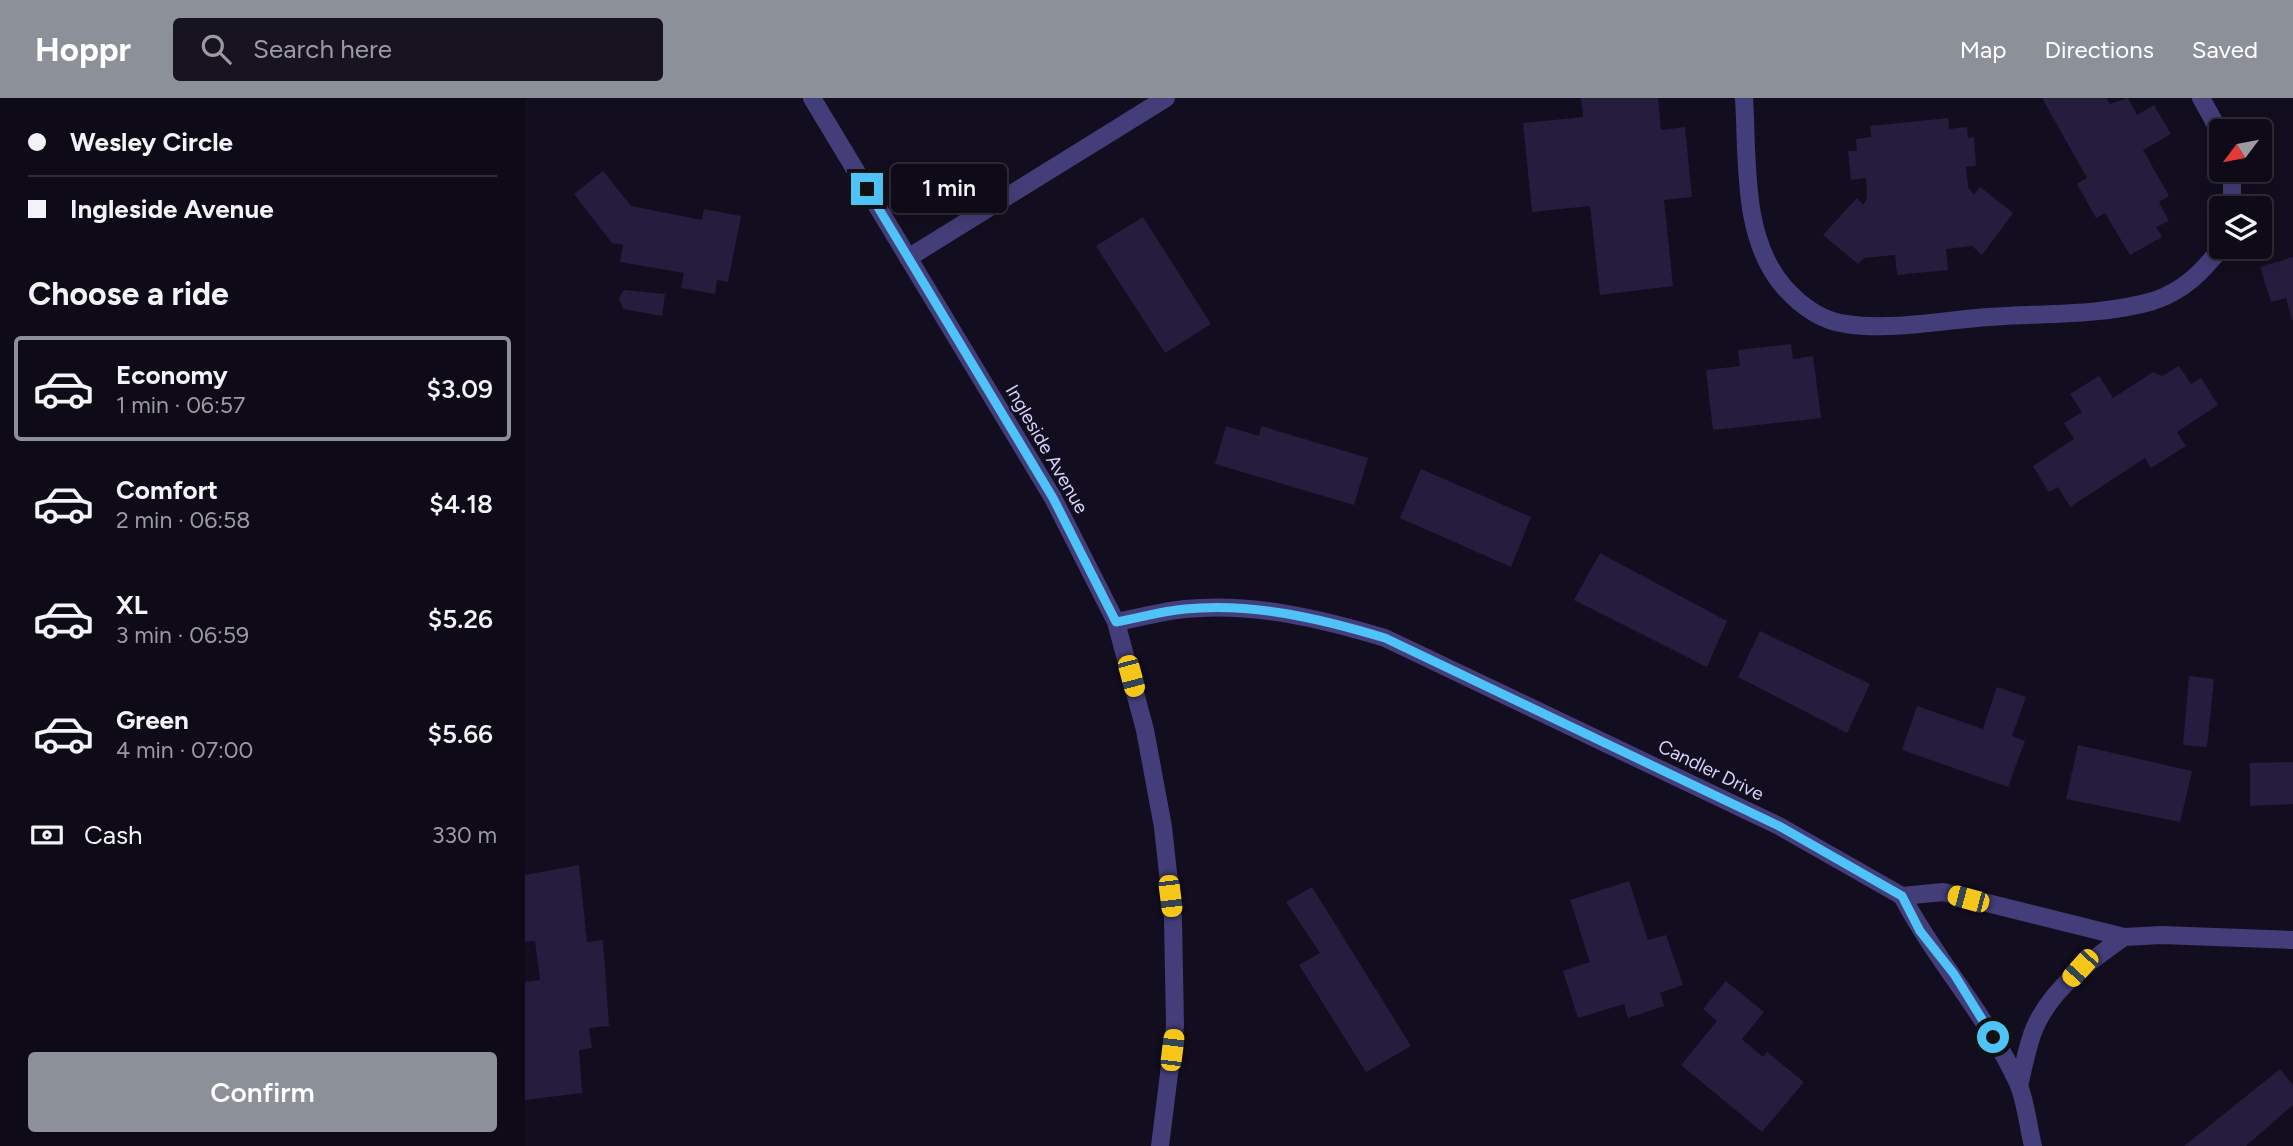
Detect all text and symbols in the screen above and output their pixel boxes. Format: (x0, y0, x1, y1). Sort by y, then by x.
search box (173, 18, 663, 81)
text: Hoppr (35, 30, 131, 69)
icon: search (197, 30, 235, 68)
text: Search here (253, 33, 392, 65)
text: Map (1960, 35, 2006, 64)
text: Directions (2044, 35, 2154, 64)
text: Saved (2192, 35, 2258, 64)
north arrow (2209, 119, 2271, 182)
map controls (2209, 119, 2272, 259)
text: Wesley Circle (70, 126, 233, 158)
callout: 1 min (891, 164, 1007, 214)
route end (851, 173, 883, 205)
text: 1 min (922, 174, 976, 202)
text: Ingleside Avenue (70, 193, 274, 225)
button: layers (2209, 196, 2272, 259)
text: Choose a ride (28, 275, 229, 313)
icon: car (32, 357, 95, 420)
text: Economy (116, 359, 228, 391)
text: $3.09 (426, 373, 493, 405)
street label: Ingleside Avenue (1001, 380, 1093, 518)
text: 1 min · 06:57 (116, 391, 245, 419)
icon: car (32, 472, 95, 535)
text: Comfort (116, 474, 218, 506)
text: $4.18 (429, 488, 493, 520)
text: 2 min · 06:58 (116, 506, 250, 534)
icon: car (32, 587, 95, 650)
text: XL (116, 589, 148, 621)
text: $5.26 (428, 603, 493, 635)
text: 3 min · 06:59 (116, 621, 249, 649)
car (1116, 653, 1147, 699)
icon: car (32, 702, 95, 765)
text: Green (116, 704, 189, 736)
text: $5.66 (428, 718, 493, 750)
street label: Candler Drive (1654, 735, 1768, 805)
text: 4 min · 07:00 (116, 736, 253, 764)
icon: cash (28, 816, 66, 854)
text: Cash (84, 819, 143, 851)
text: 330 m (432, 821, 497, 849)
car (1158, 874, 1183, 918)
car (1945, 883, 1992, 915)
car (2059, 945, 2102, 991)
route start (1977, 1021, 2009, 1053)
car (1160, 1028, 1185, 1072)
button: Confirm (28, 1052, 497, 1132)

